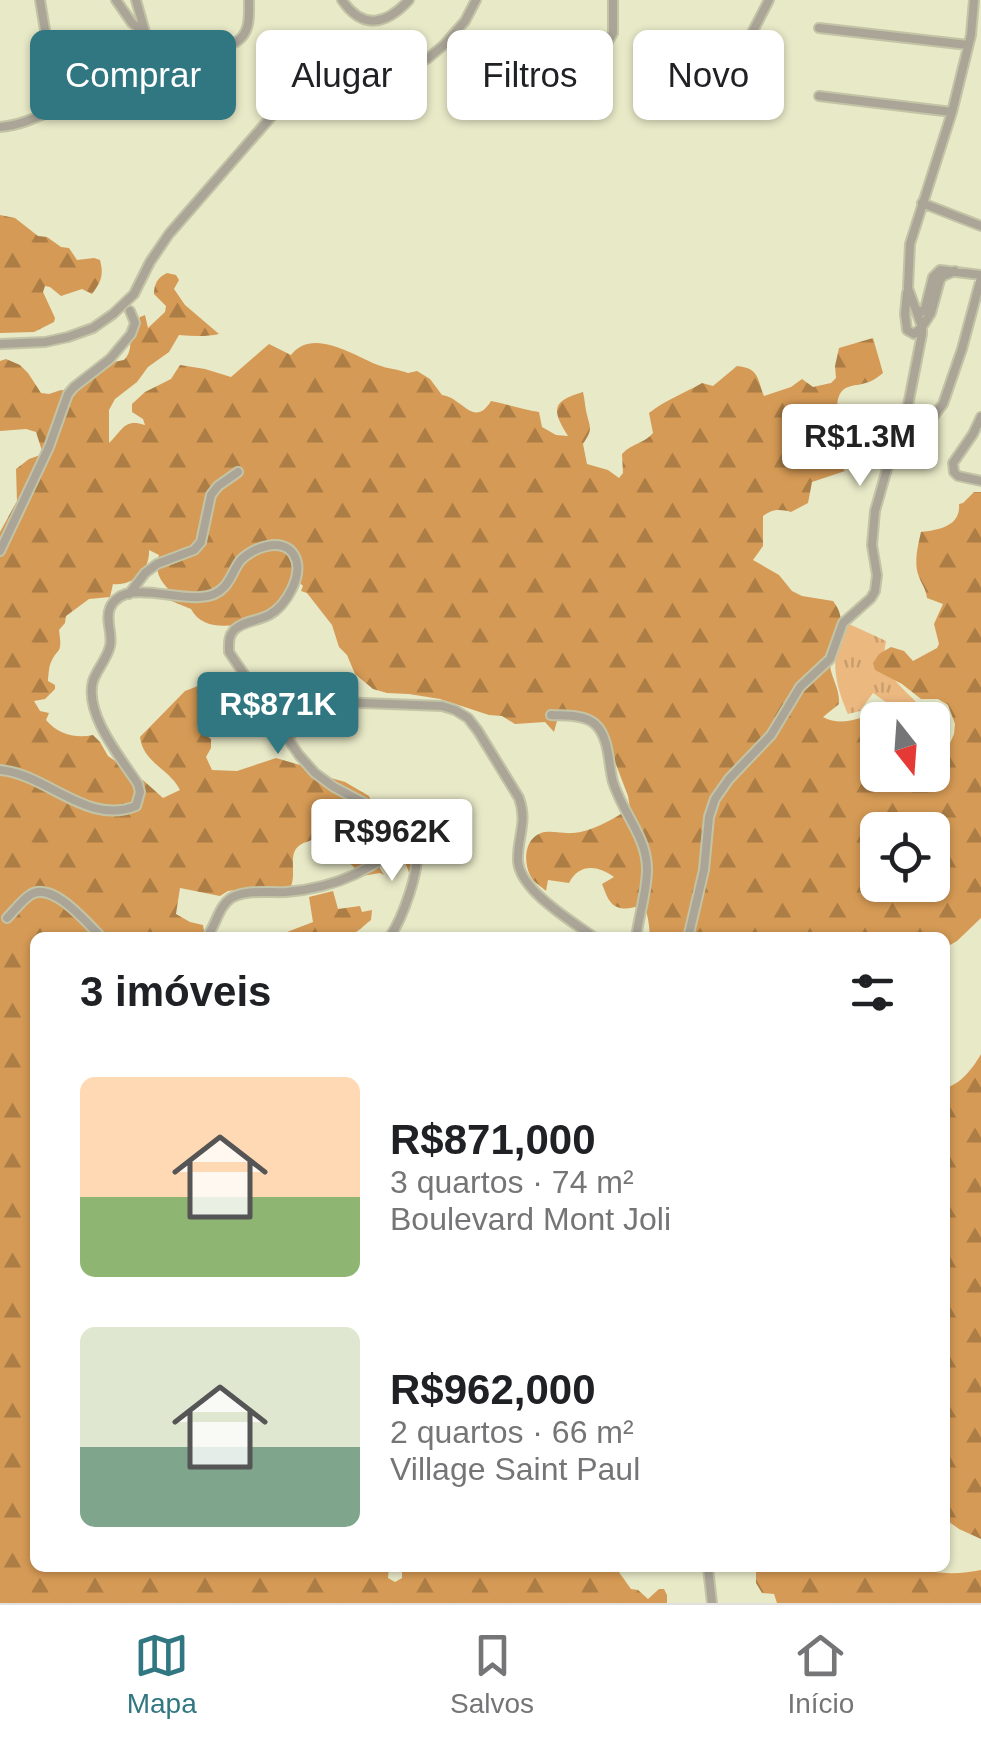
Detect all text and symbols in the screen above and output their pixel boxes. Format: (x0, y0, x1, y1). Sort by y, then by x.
chip: Comprar (30, 30, 236, 120)
chip: Alugar (256, 30, 427, 120)
chip: Filtros (447, 30, 613, 120)
chip: Novo (633, 30, 784, 120)
pin: R$1.3M (779, 404, 941, 489)
text: R$1.3M (804, 418, 916, 454)
pin: R$871K (197, 672, 359, 757)
text: R$871K (219, 686, 337, 722)
north arrow (860, 702, 950, 792)
map controls (860, 702, 950, 902)
pin: R$962K (311, 799, 473, 884)
button: locate (860, 812, 950, 902)
text: R$962K (333, 813, 451, 849)
icon: filters (845, 965, 900, 1020)
text: 3 imóveis (80, 968, 271, 1015)
text: R$871,000 (390, 1116, 596, 1163)
icon: home (160, 1117, 280, 1237)
text: 3 quartos · 74 m² (390, 1164, 634, 1200)
text: Boulevard Mont Joli (390, 1201, 671, 1237)
text: R$962,000 (390, 1366, 596, 1413)
icon: home (160, 1367, 280, 1487)
text: 2 quartos · 66 m² (390, 1414, 634, 1450)
text: Village Saint Paul (390, 1451, 640, 1487)
tab: Mapa (127, 1628, 197, 1720)
tab: Salvos (450, 1628, 534, 1720)
tab: Início (787, 1628, 854, 1720)

